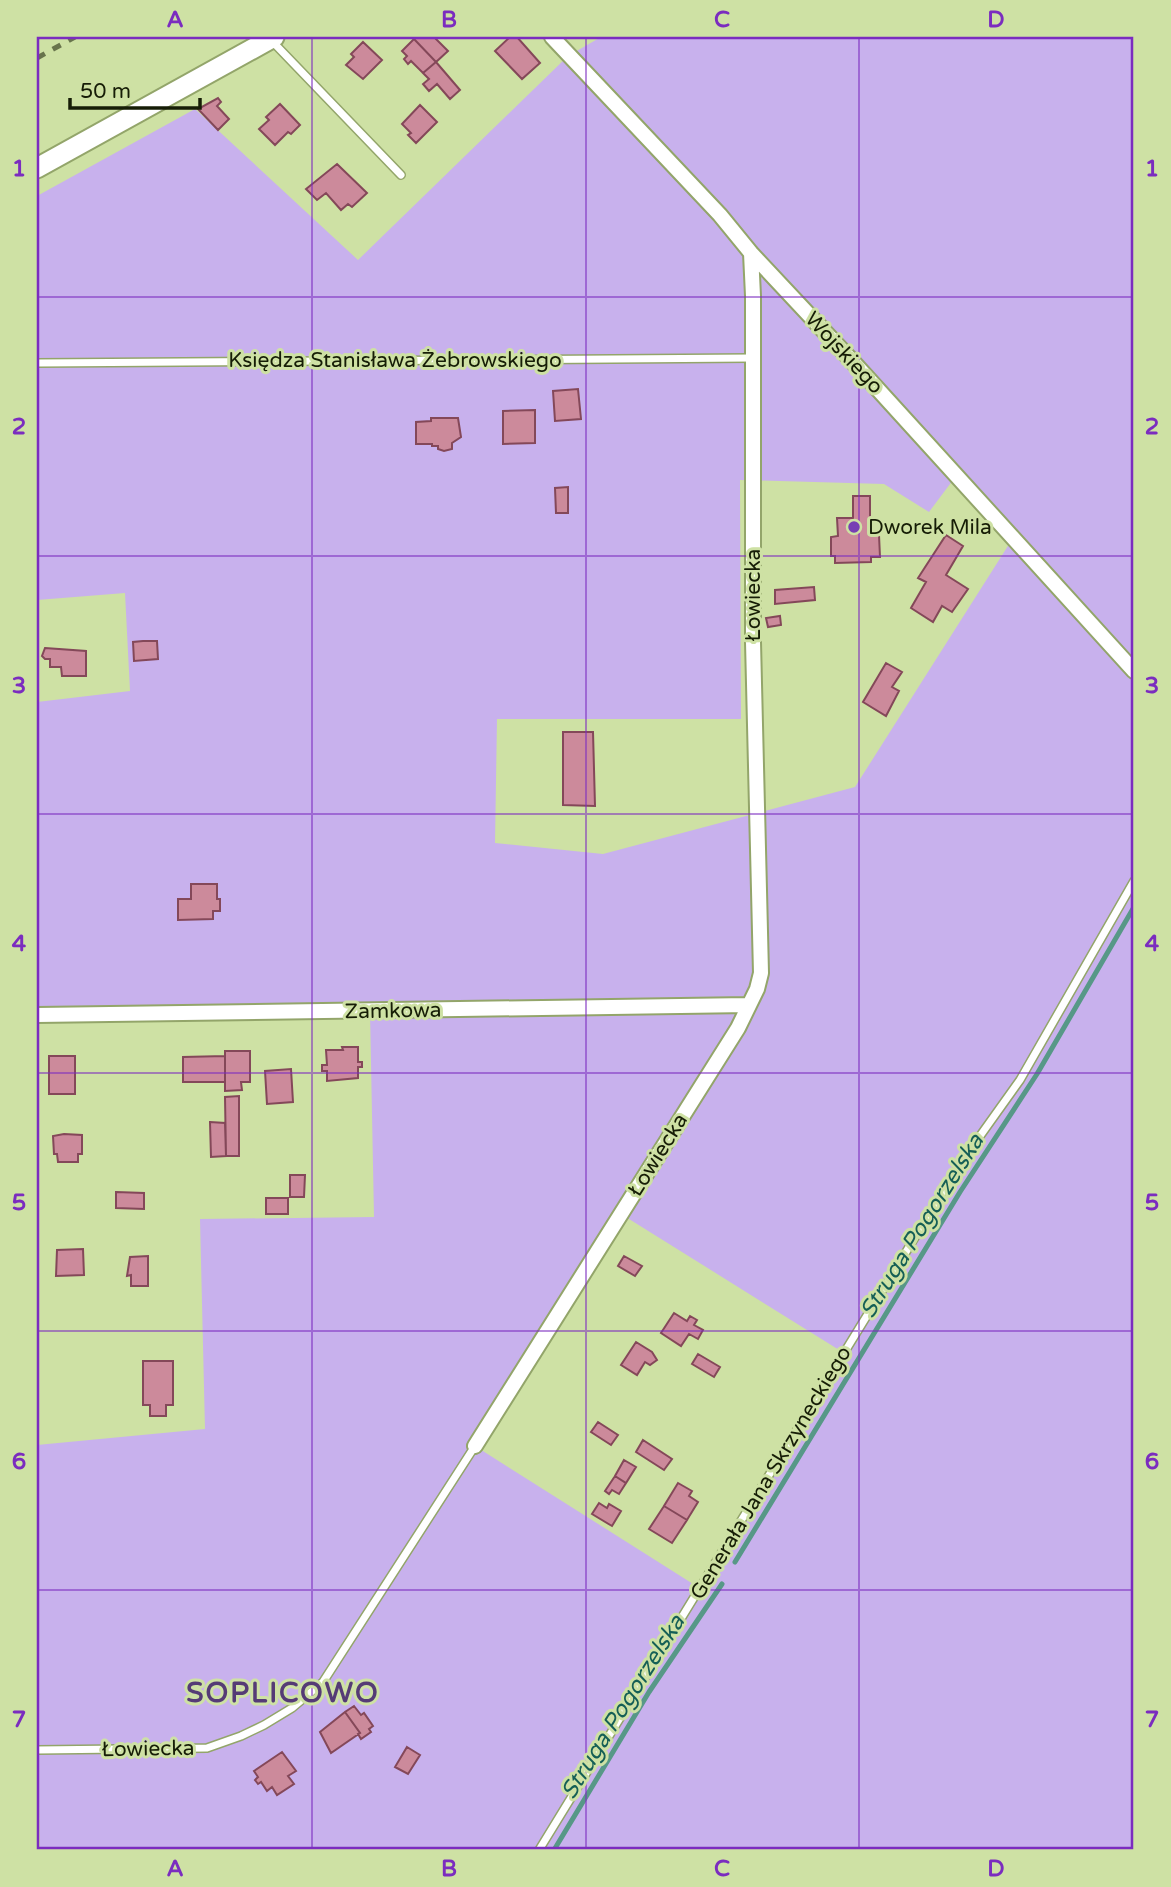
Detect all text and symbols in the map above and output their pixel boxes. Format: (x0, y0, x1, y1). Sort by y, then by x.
text: A (166, 6, 184, 34)
text: B (441, 6, 457, 34)
text: C (714, 6, 730, 34)
text: D (987, 6, 1005, 34)
scale bar (70, 66, 200, 110)
text: 50 m (80, 79, 131, 104)
text: 1 (12, 155, 26, 183)
text: 1 (1145, 155, 1159, 183)
street label: Wojskiego (800, 307, 888, 399)
street label: Księdza Stanisława Żebrowskiego (228, 348, 562, 373)
text: 2 (12, 413, 26, 441)
text: 2 (1145, 413, 1159, 441)
place label: Dworek Mila (868, 515, 992, 540)
marker: Dworek Mila (846, 519, 862, 535)
street label: Łowiecka (741, 549, 766, 641)
text: 3 (12, 672, 26, 700)
text: 3 (1145, 672, 1159, 700)
text: 4 (12, 930, 27, 958)
text: 4 (1145, 930, 1160, 958)
street label: Zamkowa (344, 998, 442, 1024)
street label: Łowiecka (623, 1109, 693, 1201)
water label: Struga Pogorzelska (854, 1128, 991, 1323)
text: 5 (12, 1189, 26, 1217)
text: 5 (1145, 1189, 1159, 1217)
street label: Generała Jana Skrzyneckiego (685, 1342, 857, 1604)
text: 6 (12, 1448, 26, 1476)
text: 6 (1145, 1448, 1159, 1476)
water label: Struga Pogorzelska (555, 1609, 692, 1804)
district label: SOPLICOWO (186, 1676, 380, 1710)
text: 7 (12, 1706, 26, 1734)
text: 7 (1145, 1706, 1159, 1734)
street label: Łowiecka (101, 1736, 195, 1762)
text: A (166, 1855, 184, 1883)
text: B (441, 1855, 457, 1883)
text: C (714, 1855, 730, 1883)
text: D (987, 1855, 1005, 1883)

